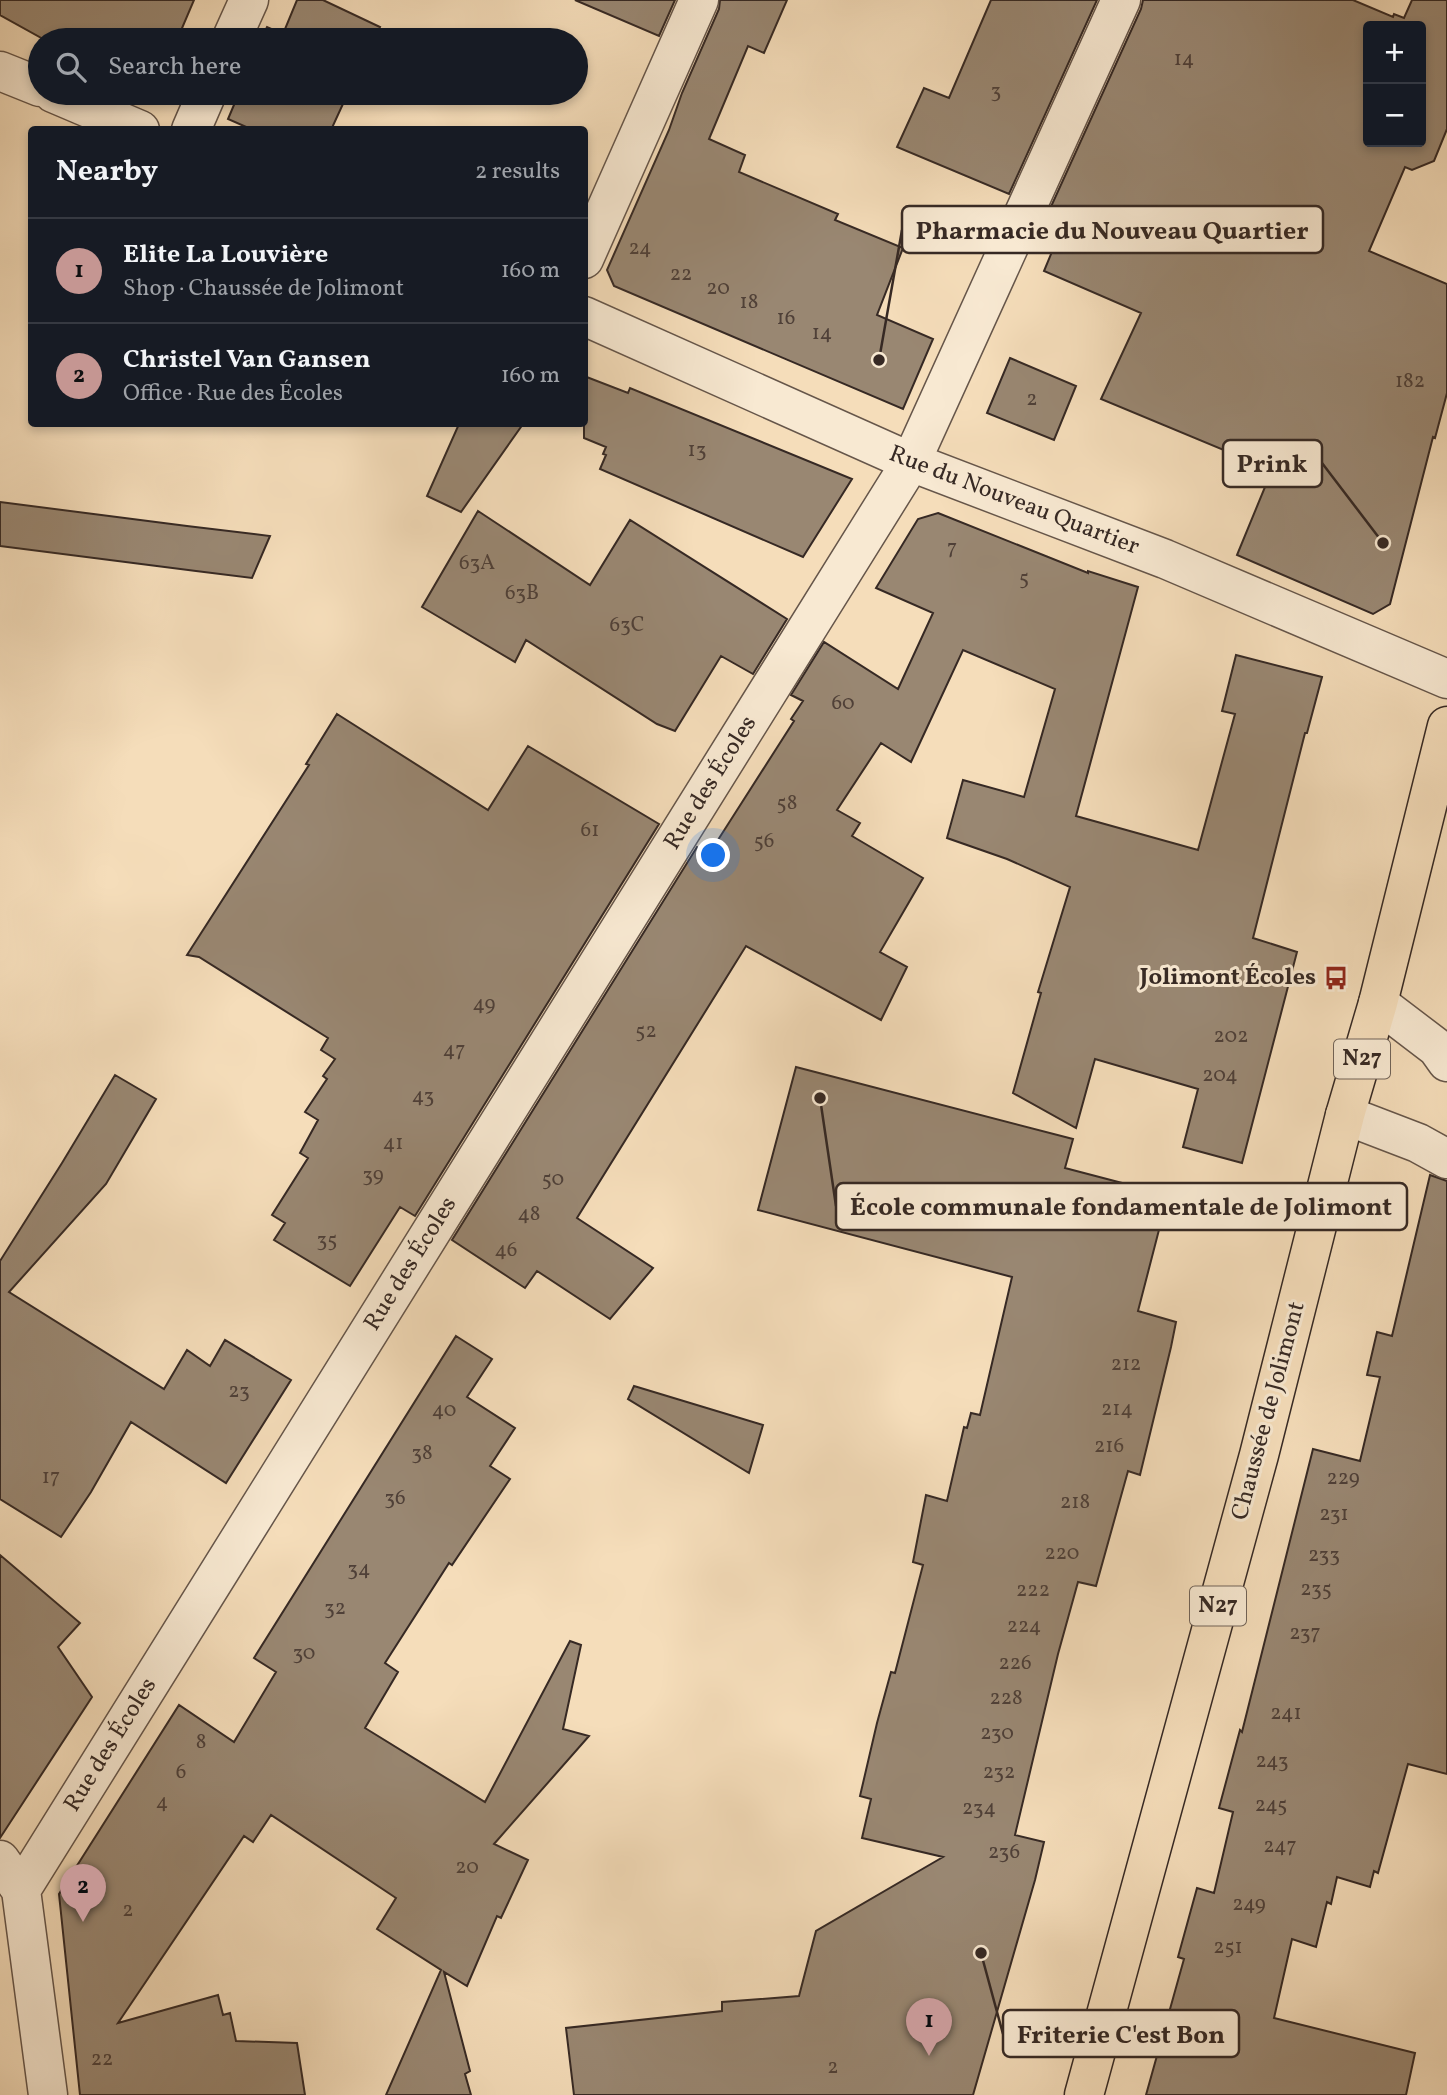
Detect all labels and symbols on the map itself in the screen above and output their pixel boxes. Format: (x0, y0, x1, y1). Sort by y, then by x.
house number: 14 (1174, 45, 1194, 74)
house number: 3 (991, 77, 1001, 106)
callout: Pharmacie du Nouveau Quartier (902, 206, 1323, 253)
text: Pharmacie du Nouveau Quartier (915, 214, 1309, 250)
house number: 24 (628, 234, 652, 263)
house number: 22 (670, 260, 692, 289)
house number: 20 (706, 274, 730, 303)
house number: 18 (740, 288, 758, 317)
house number: 16 (777, 304, 795, 333)
house number: 14 (812, 319, 832, 348)
house number: 182 (1395, 367, 1425, 396)
house number: 2 (1026, 385, 1038, 414)
house number: 13 (688, 436, 706, 465)
street label: Rue du Nouveau Quartier (884, 438, 1144, 564)
callout: Prink (1223, 440, 1322, 487)
text: Prink (1236, 447, 1308, 483)
house number: 7 (947, 534, 957, 563)
house number: 63A (459, 549, 495, 578)
house number: 5 (1019, 564, 1029, 593)
house number: 63B (505, 579, 539, 608)
house number: 63C (610, 611, 644, 640)
house number: 60 (831, 689, 855, 718)
street label: Rue des Écoles (656, 709, 766, 857)
house number: 58 (777, 789, 797, 818)
house number: 61 (581, 816, 599, 845)
house number: 56 (754, 827, 774, 856)
your location (696, 838, 730, 872)
place label: Jolimont Écoles (1139, 961, 1316, 995)
bus stop icon: Jolimont Écoles (1322, 964, 1350, 992)
house number: 49 (473, 990, 496, 1019)
house number: 52 (635, 1017, 657, 1046)
house number: 202 (1214, 1022, 1248, 1051)
house number: 47 (443, 1036, 465, 1065)
road number: N27 (1334, 1040, 1390, 1078)
house number: 204 (1202, 1061, 1238, 1090)
house number: 43 (412, 1082, 434, 1111)
house number: 41 (383, 1129, 403, 1158)
house number: 39 (362, 1161, 384, 1190)
house number: 50 (542, 1165, 564, 1194)
callout: École communale fondamentale de Jolimont (836, 1183, 1407, 1230)
street label: Rue des Écoles (356, 1190, 466, 1338)
text: École communale fondamentale de Jolimont (850, 1190, 1392, 1226)
house number: 48 (518, 1200, 540, 1229)
house number: 35 (317, 1226, 337, 1255)
house number: 46 (495, 1236, 517, 1265)
street label: Chaussée de Jolimont (1223, 1298, 1315, 1524)
house number: 212 (1111, 1350, 1141, 1379)
house number: 23 (228, 1377, 250, 1406)
house number: 214 (1101, 1395, 1133, 1424)
house number: 40 (432, 1396, 456, 1425)
house number: 216 (1094, 1432, 1124, 1461)
house number: 38 (411, 1439, 433, 1468)
house number: 17 (42, 1463, 60, 1492)
house number: 229 (1326, 1464, 1360, 1493)
house number: 36 (384, 1484, 406, 1513)
house number: 218 (1060, 1488, 1090, 1517)
house number: 231 (1319, 1500, 1349, 1529)
house number: 220 (1045, 1539, 1079, 1568)
house number: 233 (1308, 1541, 1340, 1570)
house number: 34 (347, 1555, 371, 1584)
house number: 235 (1300, 1575, 1332, 1604)
house number: 222 (1016, 1576, 1050, 1605)
road number: N27 (1190, 1586, 1246, 1625)
house number: 32 (324, 1594, 346, 1623)
house number: 224 (1007, 1612, 1041, 1641)
house number: 237 (1289, 1619, 1321, 1648)
house number: 30 (293, 1639, 315, 1668)
house number: 226 (998, 1649, 1032, 1678)
street label: Rue des Écoles (56, 1671, 166, 1819)
house number: 228 (989, 1684, 1023, 1713)
house number: 241 (1270, 1699, 1302, 1728)
house number: 230 (980, 1719, 1014, 1748)
house number: 8 (196, 1728, 206, 1757)
house number: 243 (1255, 1747, 1289, 1776)
house number: 6 (176, 1758, 186, 1787)
house number: 232 (983, 1758, 1015, 1787)
house number: 4 (156, 1788, 168, 1817)
house number: 245 (1255, 1791, 1287, 1820)
house number: 234 (962, 1794, 996, 1823)
house number: 247 (1263, 1832, 1297, 1861)
house number: 236 (988, 1838, 1020, 1867)
house number: 20 (455, 1853, 479, 1882)
pin: 2 (60, 1864, 106, 1922)
house number: 249 (1232, 1890, 1266, 1919)
house number: 2 (122, 1896, 134, 1925)
house number: 251 (1213, 1933, 1243, 1962)
pin: 1 (906, 1998, 952, 2056)
callout: Friterie C'est Bon (1003, 2010, 1239, 2057)
text: Friterie C'est Bon (1017, 2018, 1225, 2054)
house number: 22 (91, 2045, 113, 2074)
house number: 2 (827, 2053, 839, 2082)

